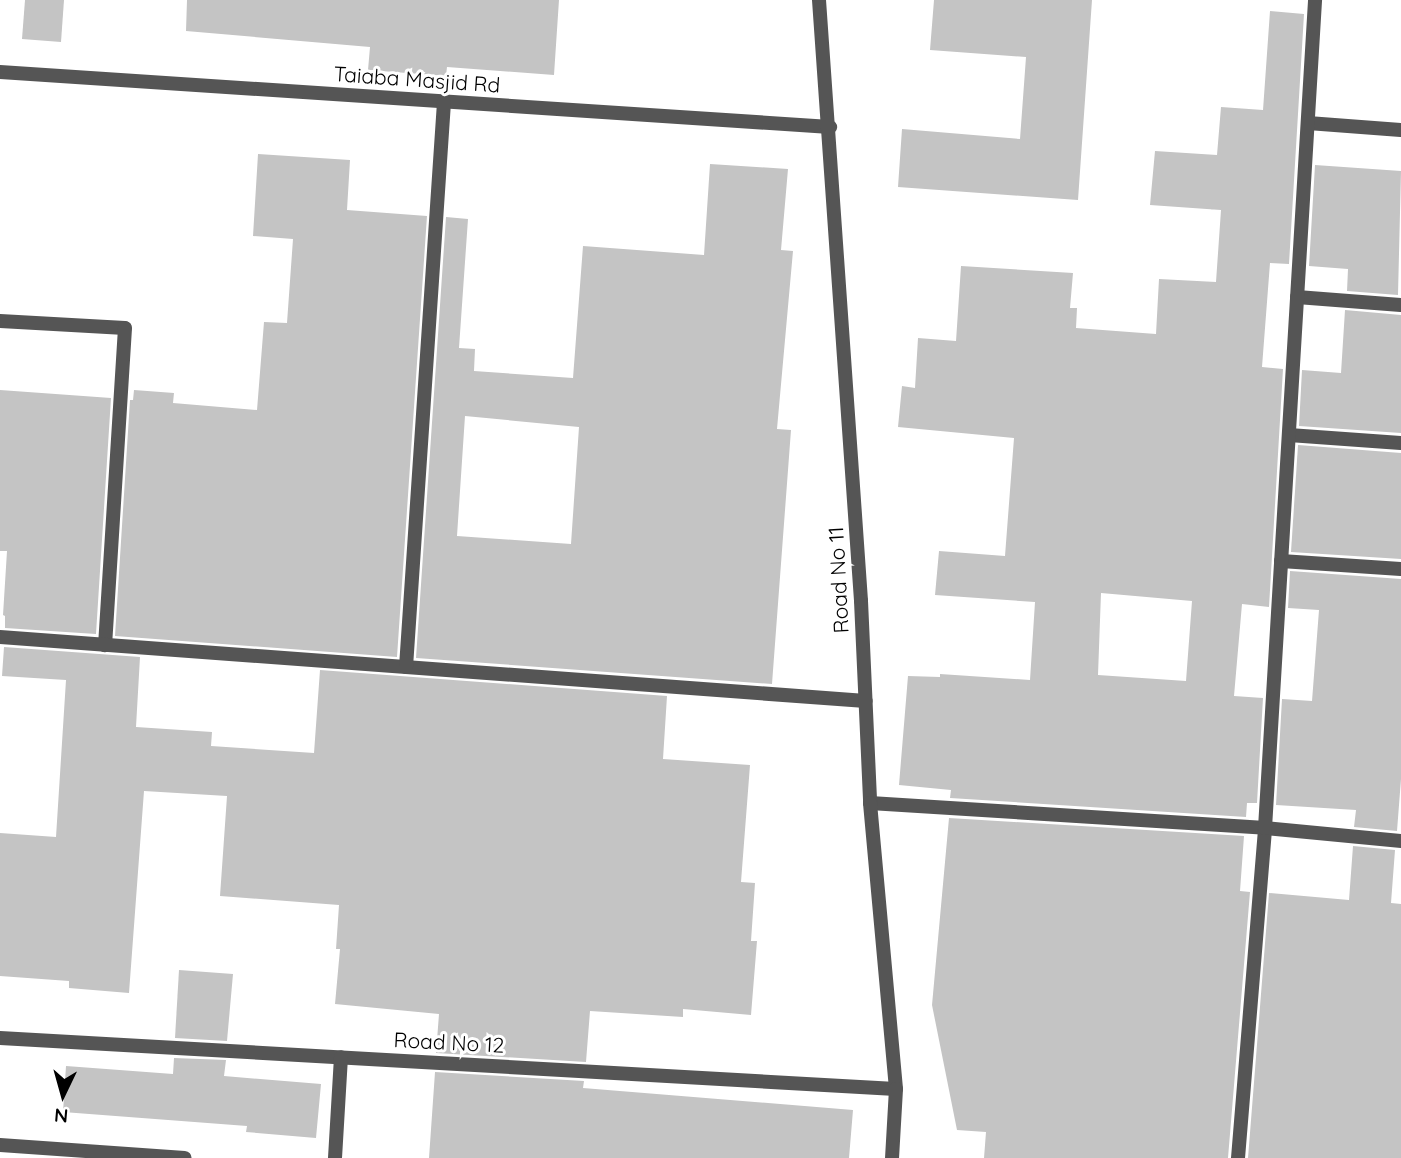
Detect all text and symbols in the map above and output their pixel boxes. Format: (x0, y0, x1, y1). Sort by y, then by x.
street label: Taiaba Masjid Rd (333, 61, 501, 97)
street label: Road No 11 (823, 526, 853, 634)
street label: Road No 12 (393, 1027, 505, 1057)
north arrow (28, 1060, 98, 1130)
text: N (53, 1103, 69, 1128)

